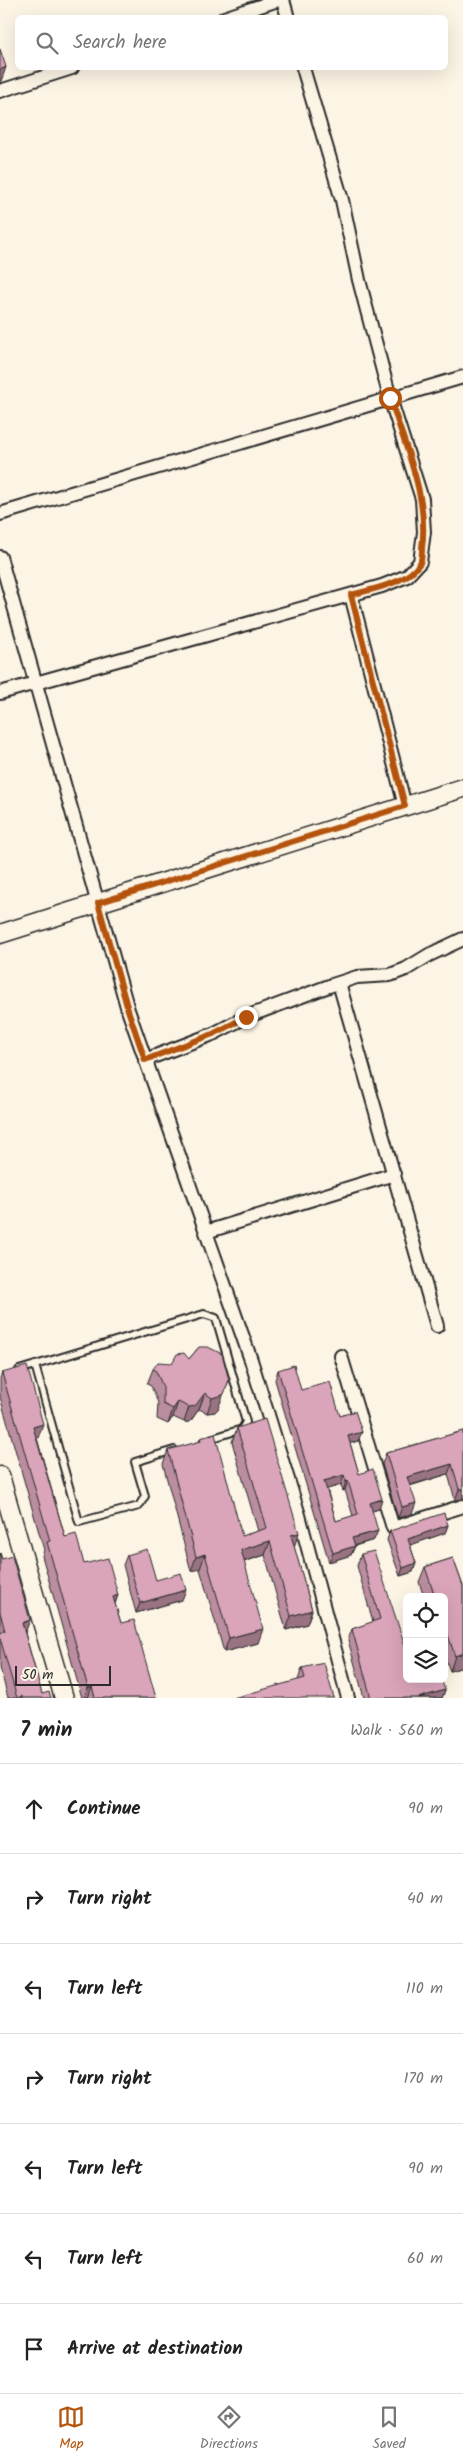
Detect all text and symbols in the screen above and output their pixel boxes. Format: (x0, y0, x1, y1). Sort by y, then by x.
search box (15, 15, 448, 70)
text: Search here (73, 28, 167, 58)
icon: search (33, 29, 61, 57)
route start (379, 387, 402, 410)
route end (235, 1006, 258, 1029)
map controls (403, 1593, 448, 1683)
button: locate (403, 1593, 448, 1638)
button: layers (403, 1638, 448, 1683)
scale bar (15, 1663, 111, 1686)
text: 50 m (22, 1664, 53, 1686)
text: 7 min (20, 1714, 72, 1747)
text: Walk · 560 m (350, 1718, 443, 1743)
text: Continue (67, 1794, 140, 1824)
icon: ahead (20, 1795, 48, 1823)
text: 90 m (408, 1796, 443, 1821)
text: Turn right (67, 1884, 152, 1914)
icon: right (20, 1885, 48, 1913)
text: 40 m (407, 1886, 443, 1911)
text: Turn left (67, 1974, 142, 2004)
icon: left (20, 1975, 48, 2003)
text: 110 m (406, 1976, 443, 2001)
text: Turn right (67, 2064, 152, 2094)
icon: right (20, 2065, 48, 2093)
text: 170 m (403, 2066, 443, 2091)
text: Turn left (67, 2154, 142, 2184)
icon: left (20, 2155, 48, 2183)
text: 90 m (408, 2156, 443, 2181)
text: Turn left (67, 2244, 142, 2274)
icon: left (20, 2245, 48, 2273)
text: 60 m (407, 2246, 443, 2271)
text: Arrive at destination (67, 2334, 243, 2364)
icon: arrive (20, 2335, 48, 2363)
tab: Map (57, 2403, 85, 2455)
tab: Directions (200, 2403, 258, 2455)
tab: Saved (372, 2403, 406, 2455)

